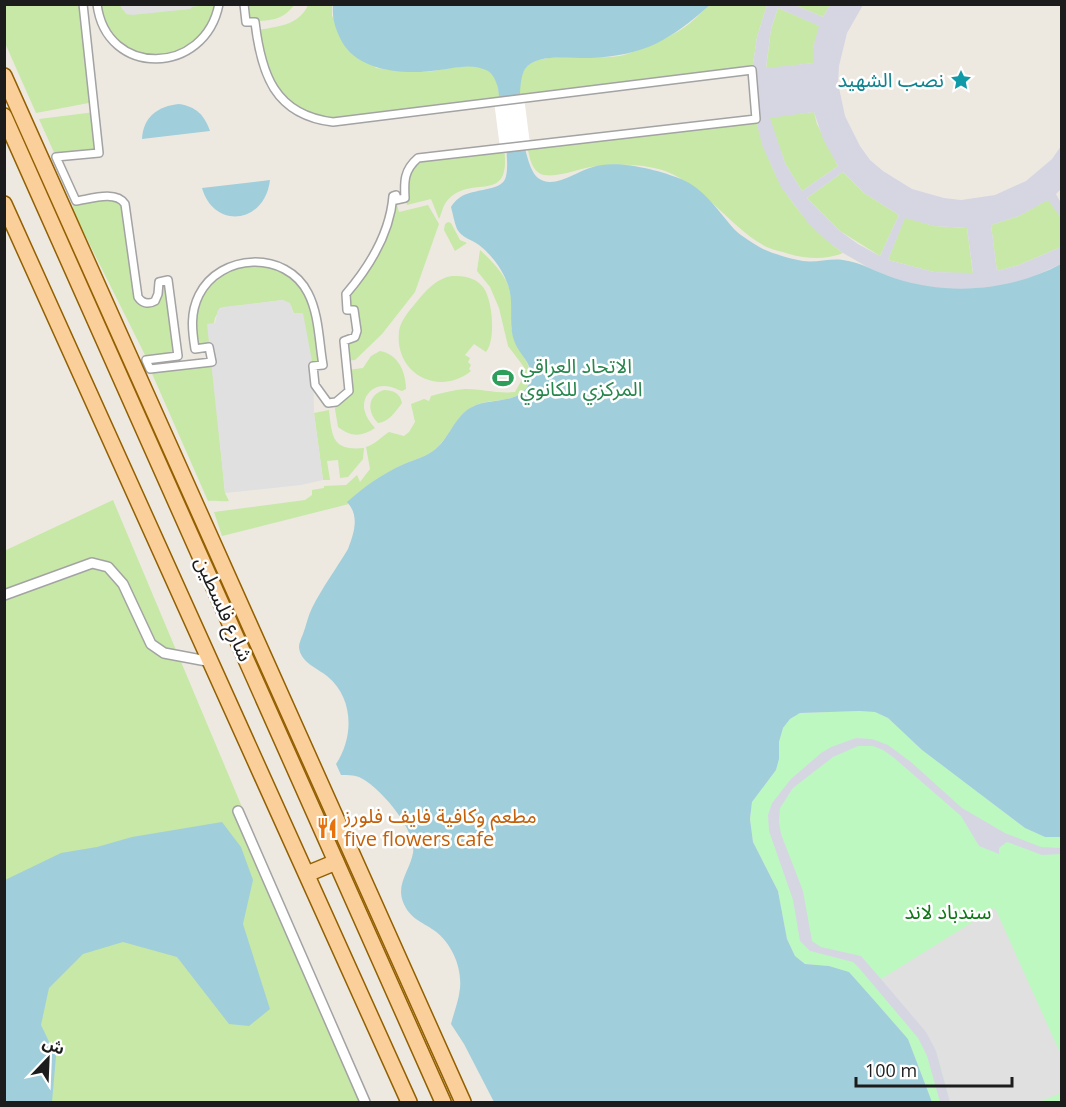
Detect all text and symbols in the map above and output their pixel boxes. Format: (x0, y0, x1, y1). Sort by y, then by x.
place label: نصب الشهيد (837, 66, 944, 93)
place icon: نصب الشهيد (949, 68, 973, 92)
place label: الاتحاد العراقي المركزي للكانوي (520, 352, 642, 405)
sports icon: الاتحاد العراقي المركزي للكانوي (491, 366, 515, 390)
street label: شارع فلسطين (187, 552, 260, 666)
place label: مطعم وكافية فايف فلورز five flowers cafe (343, 802, 537, 852)
restaurant icon: مطعم وكافية فايف فلورز five flowers cafe (315, 816, 339, 840)
park label: سندباد لاند (905, 898, 991, 925)
north arrow (18, 1029, 78, 1089)
text: ش (39, 1031, 68, 1060)
scale bar (856, 1050, 1012, 1088)
text: 100 m (865, 1058, 917, 1082)

